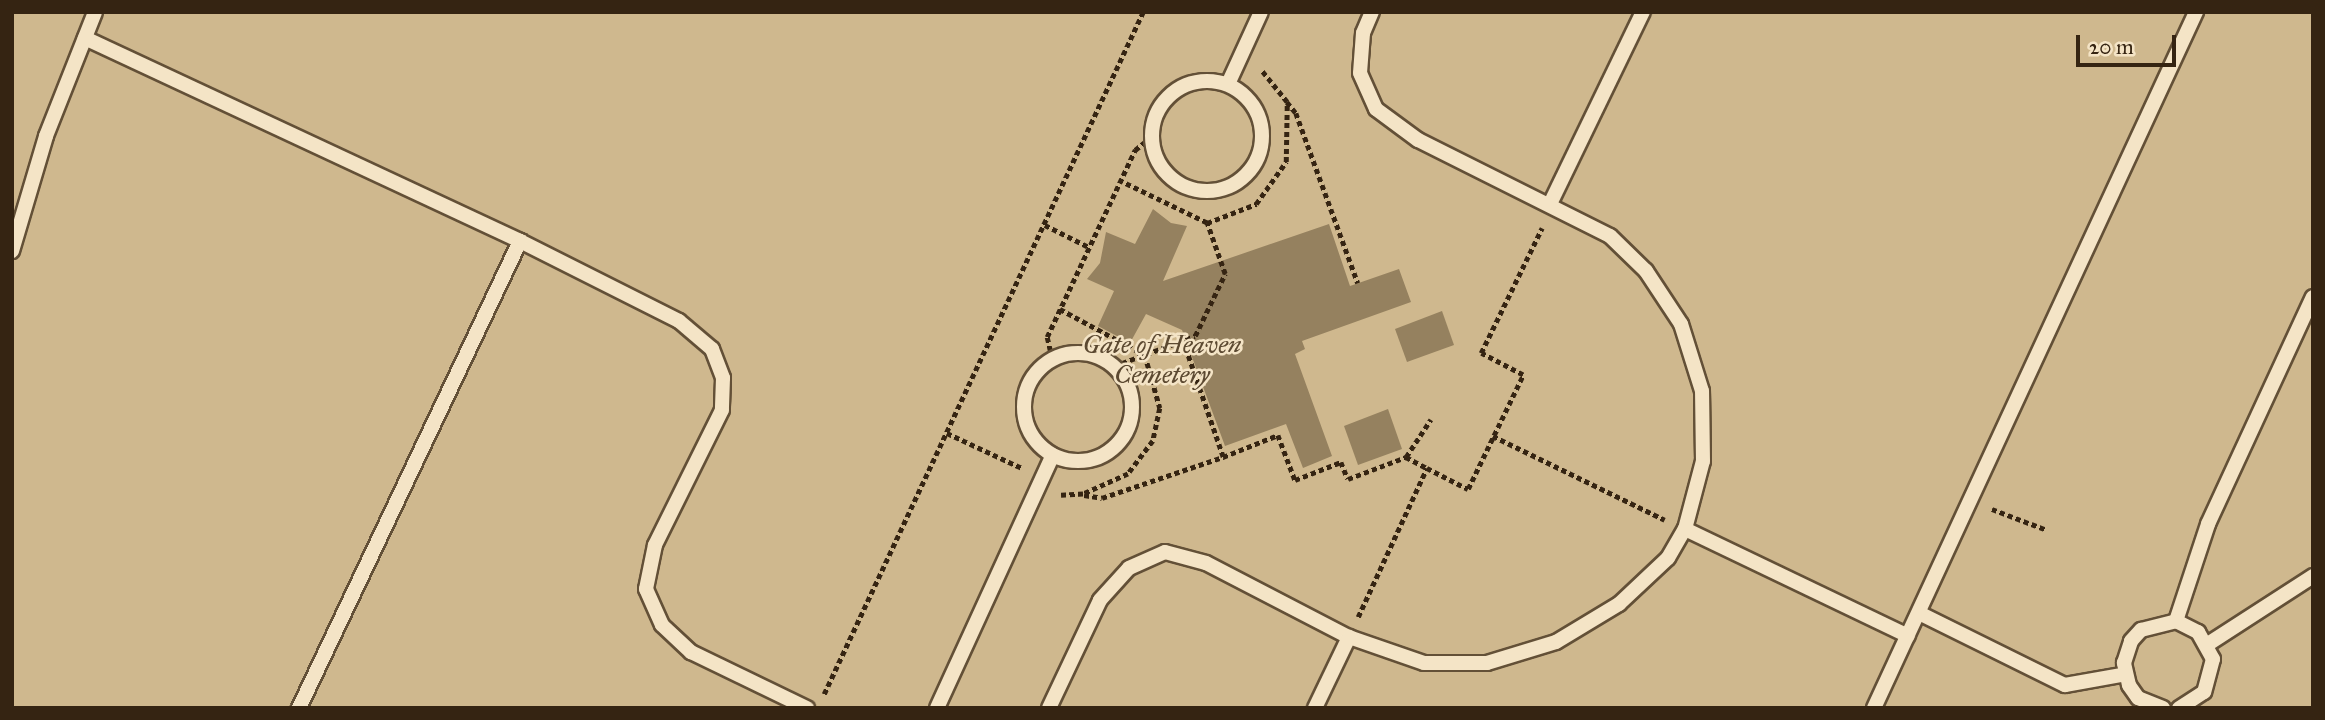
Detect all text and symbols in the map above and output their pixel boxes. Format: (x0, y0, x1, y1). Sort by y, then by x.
scale bar (2080, 21, 2180, 65)
text: 20 m (2089, 34, 2134, 60)
park label: Gate of Heaven Cemetery (1083, 329, 1241, 390)

